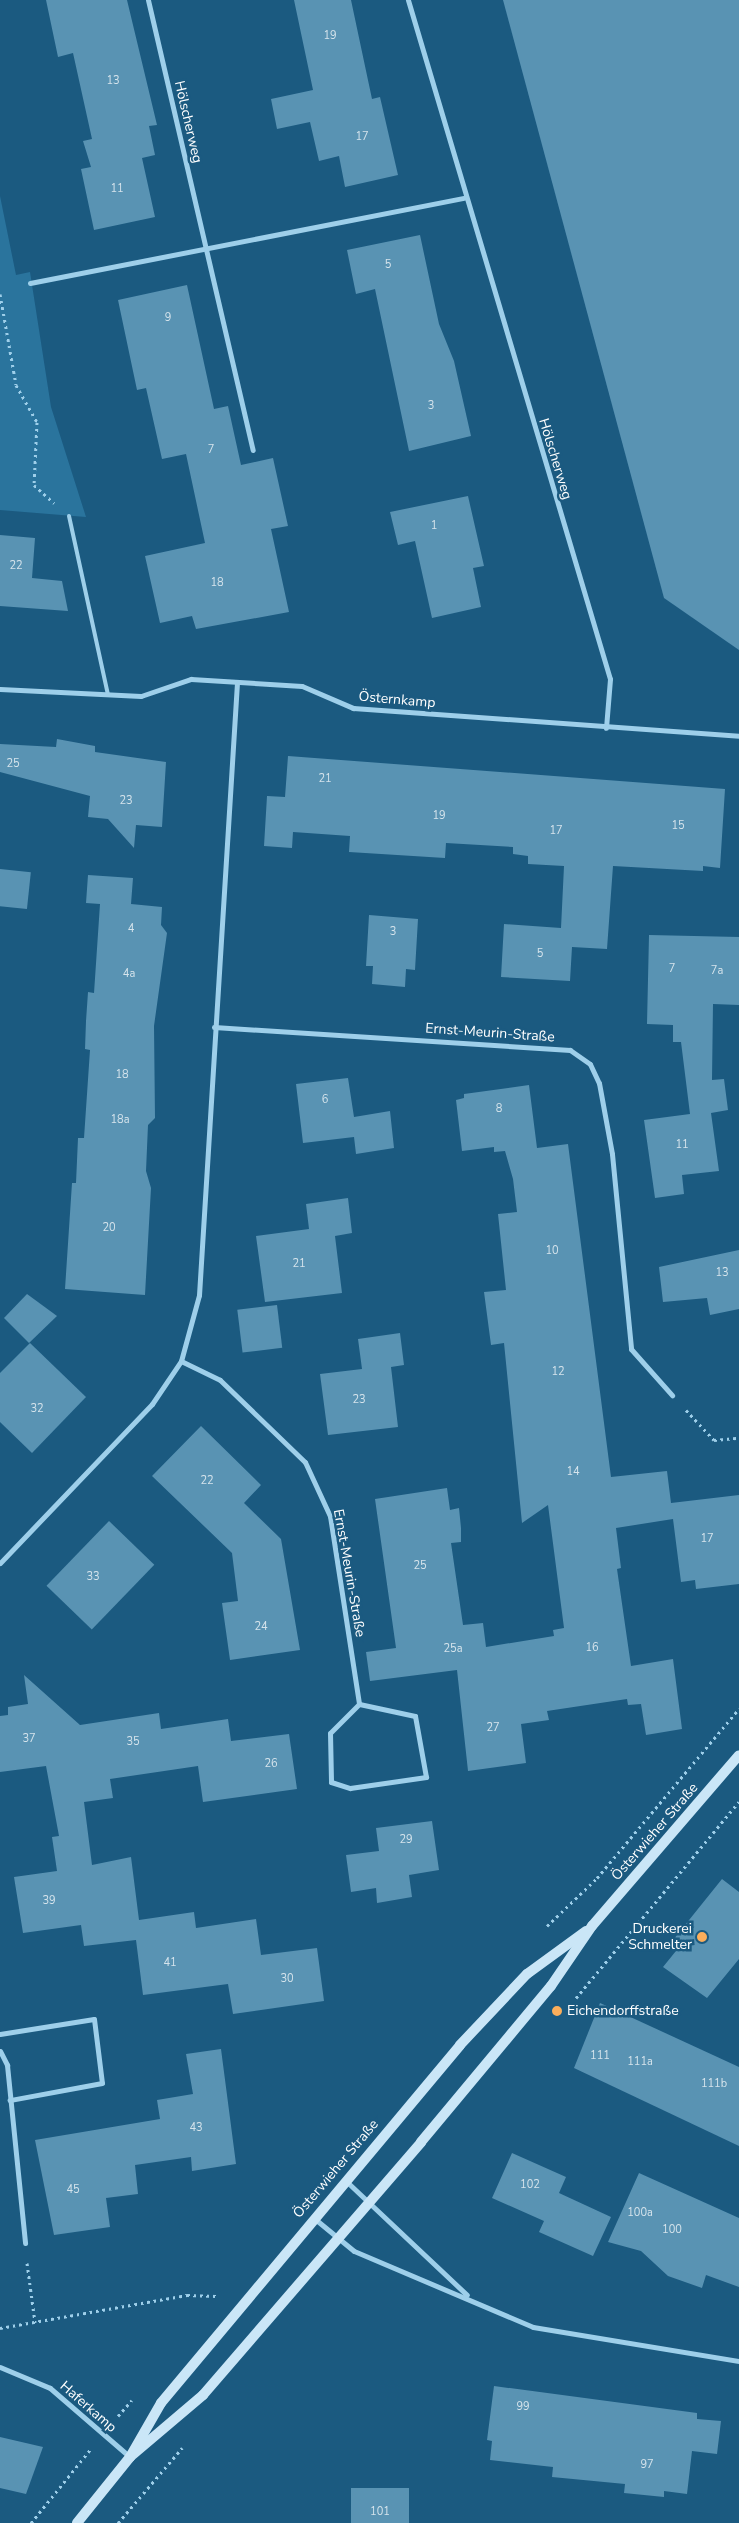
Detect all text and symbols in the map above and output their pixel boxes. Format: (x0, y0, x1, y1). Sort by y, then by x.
house number: 19 (323, 29, 337, 43)
house number: 13 (106, 74, 120, 88)
street label: Hölscherweg (170, 79, 206, 165)
house number: 17 (355, 130, 369, 144)
house number: 11 (110, 182, 124, 196)
house number: 5 (385, 258, 391, 272)
house number: 9 (165, 311, 171, 325)
house number: 3 (428, 399, 434, 413)
street label: Hölscherweg (535, 416, 575, 502)
house number: 7 (208, 443, 214, 457)
house number: 1 (431, 519, 437, 533)
house number: 22 (9, 559, 23, 573)
house number: 18 (210, 576, 224, 590)
street label: Östernkamp (358, 688, 436, 712)
house number: 25 (6, 757, 20, 771)
house number: 21 (318, 772, 332, 786)
house number: 23 (119, 794, 133, 808)
house number: 19 (432, 809, 446, 823)
house number: 15 (671, 819, 685, 833)
house number: 17 (549, 824, 563, 838)
house number: 4 (128, 922, 134, 936)
house number: 3 (390, 925, 396, 939)
house number: 5 (537, 947, 543, 961)
house number: 7 (669, 962, 675, 976)
house number: 7a (711, 964, 723, 978)
house number: 4a (123, 967, 135, 981)
street label: Ernst-Meurin-Straße (425, 1020, 555, 1046)
house number: 18 (115, 1068, 129, 1082)
house number: 6 (322, 1093, 328, 1107)
house number: 8 (496, 1102, 502, 1116)
house number: 18a (110, 1113, 130, 1127)
house number: 11 (675, 1138, 689, 1152)
house number: 20 (102, 1221, 116, 1235)
house number: 10 (545, 1244, 559, 1258)
house number: 21 (292, 1257, 306, 1271)
house number: 13 (715, 1266, 729, 1280)
house number: 12 (551, 1365, 565, 1379)
house number: 23 (352, 1393, 366, 1407)
house number: 32 (30, 1402, 44, 1416)
house number: 14 (566, 1465, 580, 1479)
house number: 22 (200, 1474, 214, 1488)
street label: Ernst-Meurin-Straße (329, 1508, 369, 1638)
house number: 17 (700, 1532, 714, 1546)
house number: 25 (413, 1559, 427, 1573)
house number: 33 (86, 1570, 100, 1584)
house number: 24 (254, 1620, 268, 1634)
house number: 16 (585, 1641, 599, 1655)
house number: 25a (443, 1642, 463, 1656)
house number: 27 (486, 1721, 500, 1735)
house number: 37 (22, 1732, 36, 1746)
house number: 35 (126, 1735, 140, 1749)
house number: 26 (264, 1757, 278, 1771)
street label: Österwieher Straße (608, 1780, 702, 1884)
house number: 29 (399, 1833, 413, 1847)
house number: 39 (42, 1894, 56, 1908)
place label: Druckerei Schmelter (628, 1921, 692, 1954)
marker: Druckerei Schmelter (696, 1931, 708, 1943)
house number: 41 (163, 1956, 177, 1970)
house number: 30 (280, 1972, 294, 1986)
place label: Eichendorffstraße (567, 2003, 679, 2019)
marker: Eichendorffstraße (551, 2005, 563, 2017)
house number: 111 (590, 2049, 610, 2063)
house number: 111a (627, 2055, 653, 2069)
house number: 111b (701, 2077, 727, 2091)
street label: Österwieher Straße (290, 2116, 382, 2222)
house number: 43 (189, 2121, 203, 2135)
house number: 102 (520, 2178, 540, 2192)
house number: 45 (66, 2183, 80, 2197)
house number: 100a (627, 2206, 653, 2220)
house number: 100 (662, 2223, 682, 2237)
street label: Haferkamp (56, 2378, 120, 2436)
house number: 99 (516, 2400, 530, 2414)
house number: 97 (640, 2458, 654, 2472)
house number: 101 (370, 2505, 390, 2519)

